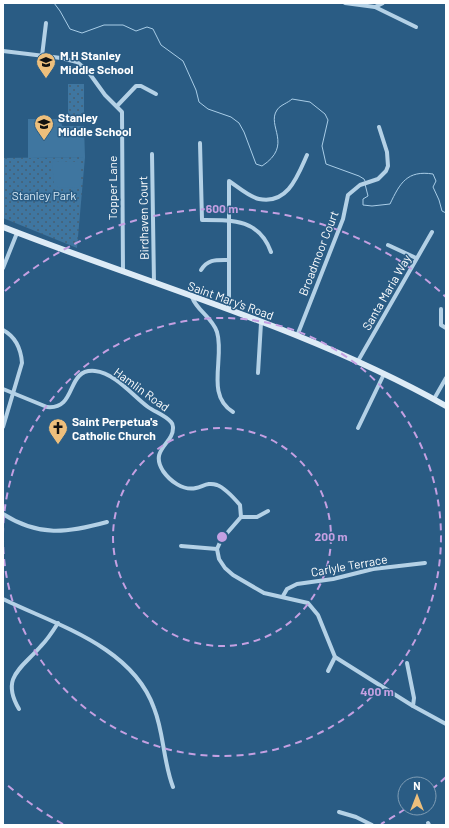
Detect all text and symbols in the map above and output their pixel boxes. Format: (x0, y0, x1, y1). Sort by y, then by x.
place label: M H Stanley Middle School (60, 48, 134, 76)
school or university icon: M H Stanley Middle School (35, 51, 57, 79)
place label: Stanley Middle School (58, 110, 132, 138)
school or university icon: Stanley Middle School (33, 113, 55, 141)
street label: Topper Lane (105, 156, 119, 220)
street label: Birdhaven Court (135, 176, 151, 260)
park label: Stanley Park (12, 188, 76, 202)
text: 600 m (206, 201, 238, 215)
street label: Broadmoor Court (295, 209, 341, 297)
street label: Santa Maria Way (359, 251, 413, 332)
street label: Saint Mary's Road (186, 278, 276, 322)
street label: Hamlin Road (112, 364, 172, 414)
place label: Saint Perpetua's Catholic Church (72, 414, 158, 442)
church icon: Saint Perpetua's Catholic Church (47, 417, 69, 445)
text: 200 m (315, 529, 347, 543)
centre of rings (215, 530, 229, 544)
street label: Carlyle Terrace (310, 551, 388, 579)
text: 400 m (360, 684, 394, 698)
north arrow (397, 776, 437, 816)
text: N (413, 779, 421, 792)

